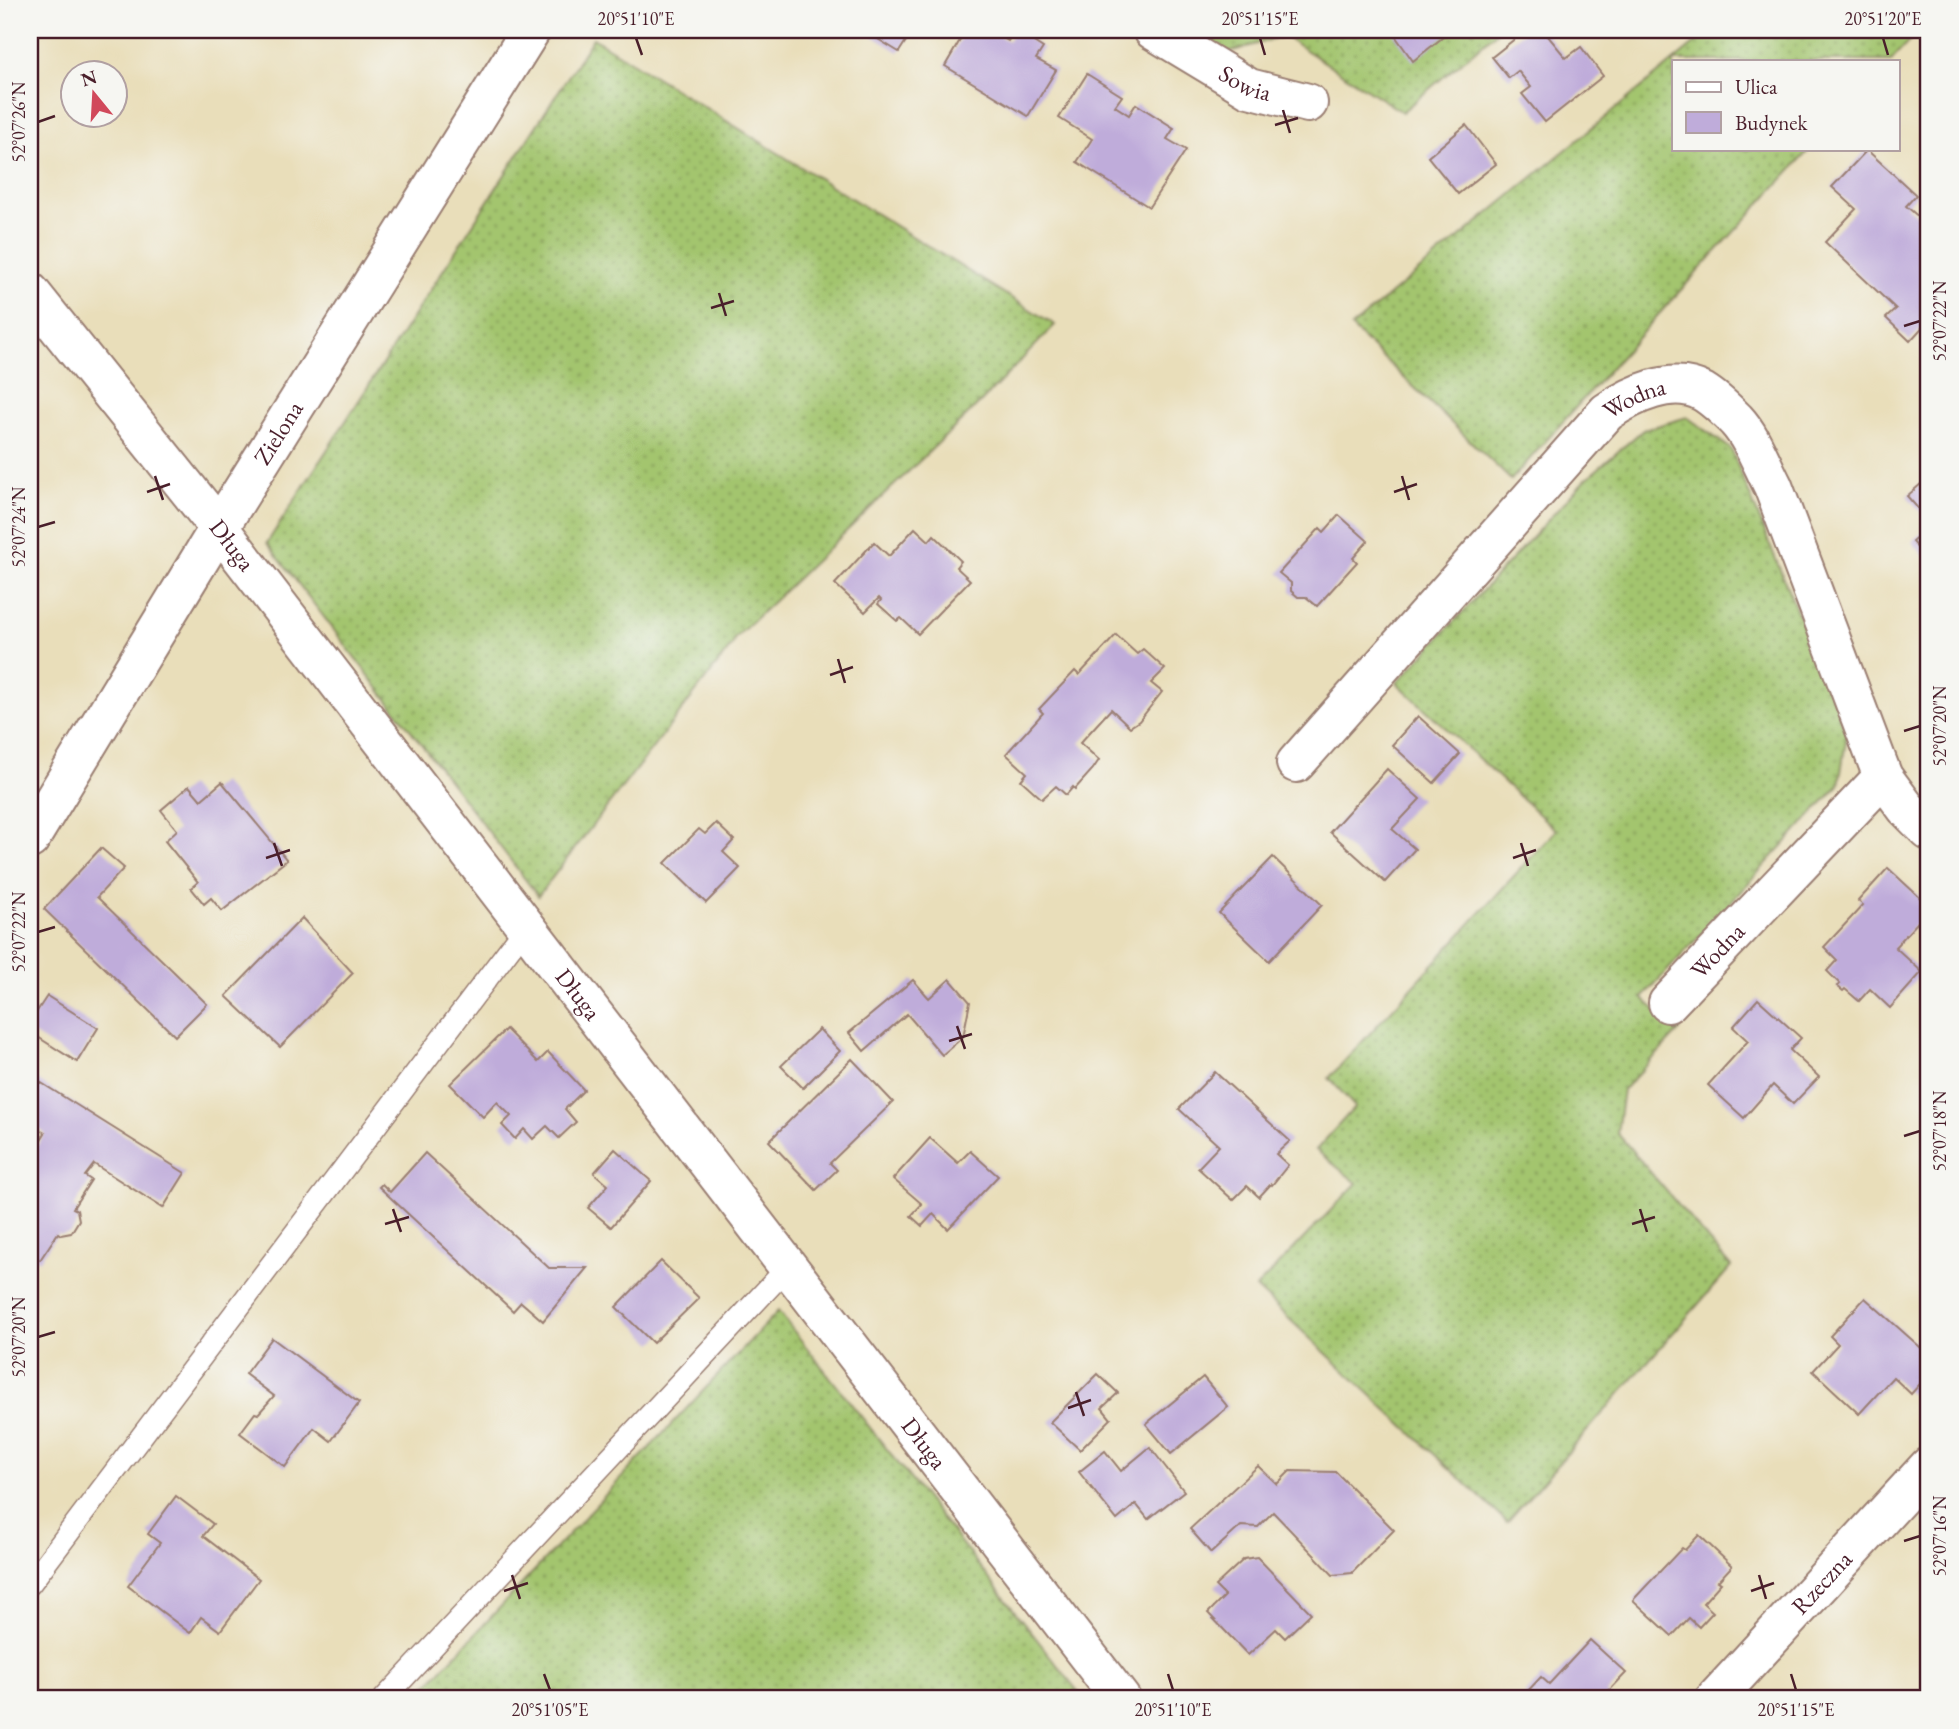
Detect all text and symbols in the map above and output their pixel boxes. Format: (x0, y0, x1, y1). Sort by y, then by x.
text: 20°51'10"E (598, 7, 674, 30)
text: 20°51'15"E (1222, 7, 1298, 30)
text: 20°51'20"E (1845, 7, 1921, 30)
street label: Sowia (1213, 58, 1275, 108)
north arrow (60, 60, 130, 130)
legend (1672, 60, 1899, 150)
text: N (78, 64, 101, 93)
text: Ulica (1735, 73, 1778, 100)
text: 52°07'26"N (7, 81, 30, 162)
text: Budynek (1735, 109, 1808, 136)
text: 52°07'22"N (1928, 280, 1951, 361)
street label: Wodna (1597, 371, 1669, 426)
street label: Zielona (246, 395, 310, 471)
text: 52°07'24"N (7, 486, 30, 567)
street label: Długa (203, 513, 263, 577)
text: 52°07'20"N (1928, 685, 1951, 766)
text: 52°07'22"N (7, 891, 30, 972)
street label: Wodna (1683, 916, 1751, 985)
street label: Długa (549, 962, 609, 1027)
text: 52°07'18"N (1928, 1090, 1951, 1171)
text: 52°07'20"N (7, 1296, 30, 1377)
street label: Długa (895, 1411, 955, 1476)
text: 52°07'16"N (1928, 1495, 1951, 1576)
street label: Rzeczna (1784, 1544, 1859, 1621)
text: 20°51'05"E (512, 1698, 588, 1721)
text: 20°51'10"E (1135, 1698, 1211, 1721)
text: 20°51'15"E (1758, 1698, 1834, 1721)

